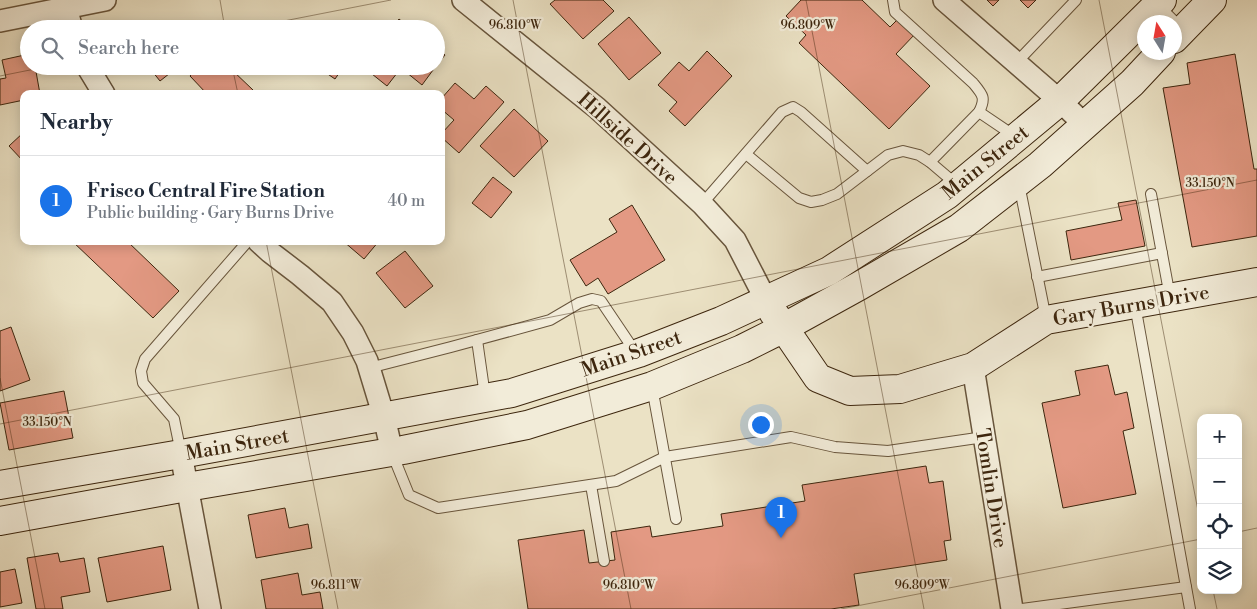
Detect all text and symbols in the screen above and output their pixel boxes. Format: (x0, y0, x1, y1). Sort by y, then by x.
north arrow (1137, 15, 1182, 60)
text: 96.810°W (489, 18, 542, 33)
text: 96.809°W (780, 18, 837, 33)
search box (20, 20, 445, 75)
icon: search (38, 34, 66, 62)
text: Search here (78, 36, 179, 60)
street label: Hillside Drive (572, 88, 682, 191)
text: Nearby (40, 110, 113, 136)
street label: Main Street (937, 120, 1035, 206)
text: 33.150°N (1185, 176, 1235, 191)
text: Frisco Central Fire Station (87, 179, 325, 203)
text: 1 (52, 191, 60, 211)
text: 40 m (388, 191, 425, 211)
text: Public building · Gary Burns Drive (87, 203, 334, 223)
street label: Gary Burns Drive (1051, 280, 1211, 333)
street label: Main Street (578, 326, 685, 383)
your location (748, 412, 774, 438)
map controls (1197, 414, 1242, 594)
button: + (1197, 414, 1242, 459)
text: 33.150°N (22, 415, 72, 430)
street label: Main Street (184, 424, 291, 467)
street label: Tomlin Drive (969, 427, 1012, 550)
button: − (1197, 459, 1242, 504)
pin: 1 (765, 497, 797, 538)
button: locate (1197, 504, 1242, 549)
button: layers (1197, 549, 1242, 594)
text: 96.811°W (311, 578, 362, 593)
text: 96.810°W (603, 578, 656, 593)
text: 96.809°W (894, 578, 951, 593)

